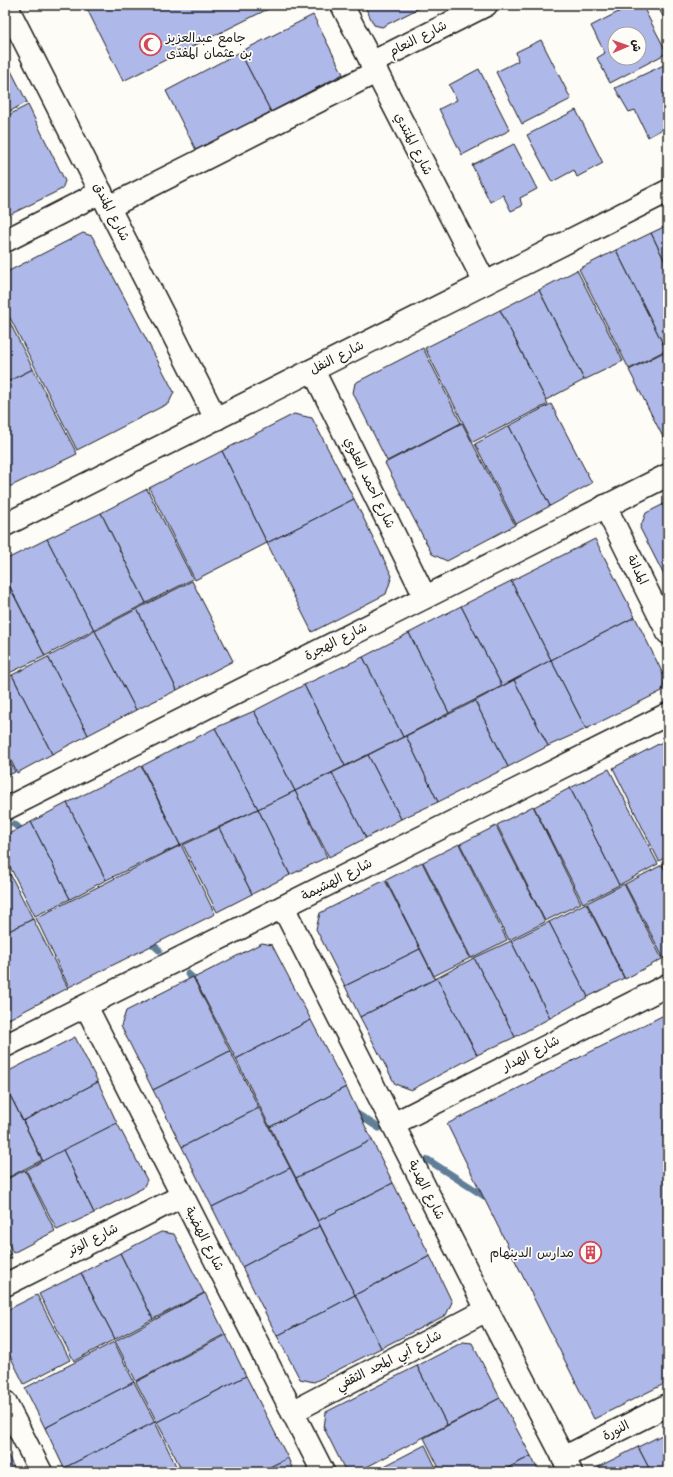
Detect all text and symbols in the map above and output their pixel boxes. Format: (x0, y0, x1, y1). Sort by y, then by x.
street label: شارع النعام (385, 15, 451, 63)
north arrow (607, 26, 647, 66)
place label: جامع عبدالعزيز بن عثمان المفدّى (165, 28, 252, 64)
mosque icon: جامع عبدالعزيز بن عثمان المفدّى (137, 32, 163, 58)
text: ش (627, 39, 645, 52)
street label: شارع المنتدي (388, 109, 438, 179)
street label: شارع المندق (87, 179, 135, 245)
street label: شارع النفل (306, 335, 368, 381)
street label: شارع أحمد العلوي (338, 434, 400, 532)
street label: المدانة (621, 551, 653, 589)
street label: شارع الهجرة (301, 617, 371, 667)
street label: شارع الهشيمة (298, 853, 376, 907)
street label: شارع الهدار (498, 1030, 564, 1078)
street label: شارع الهدية (402, 1156, 450, 1224)
street label: شارع الهضبة (179, 1203, 229, 1275)
street label: شارع الوتر (63, 1218, 122, 1262)
building icon: مدارس الدينهام (577, 1240, 603, 1266)
place label: مدارس الدينهام (490, 1243, 574, 1264)
street label: شارع أبي المجد الثقفي (332, 1325, 446, 1397)
street label: النورة (599, 1415, 633, 1447)

